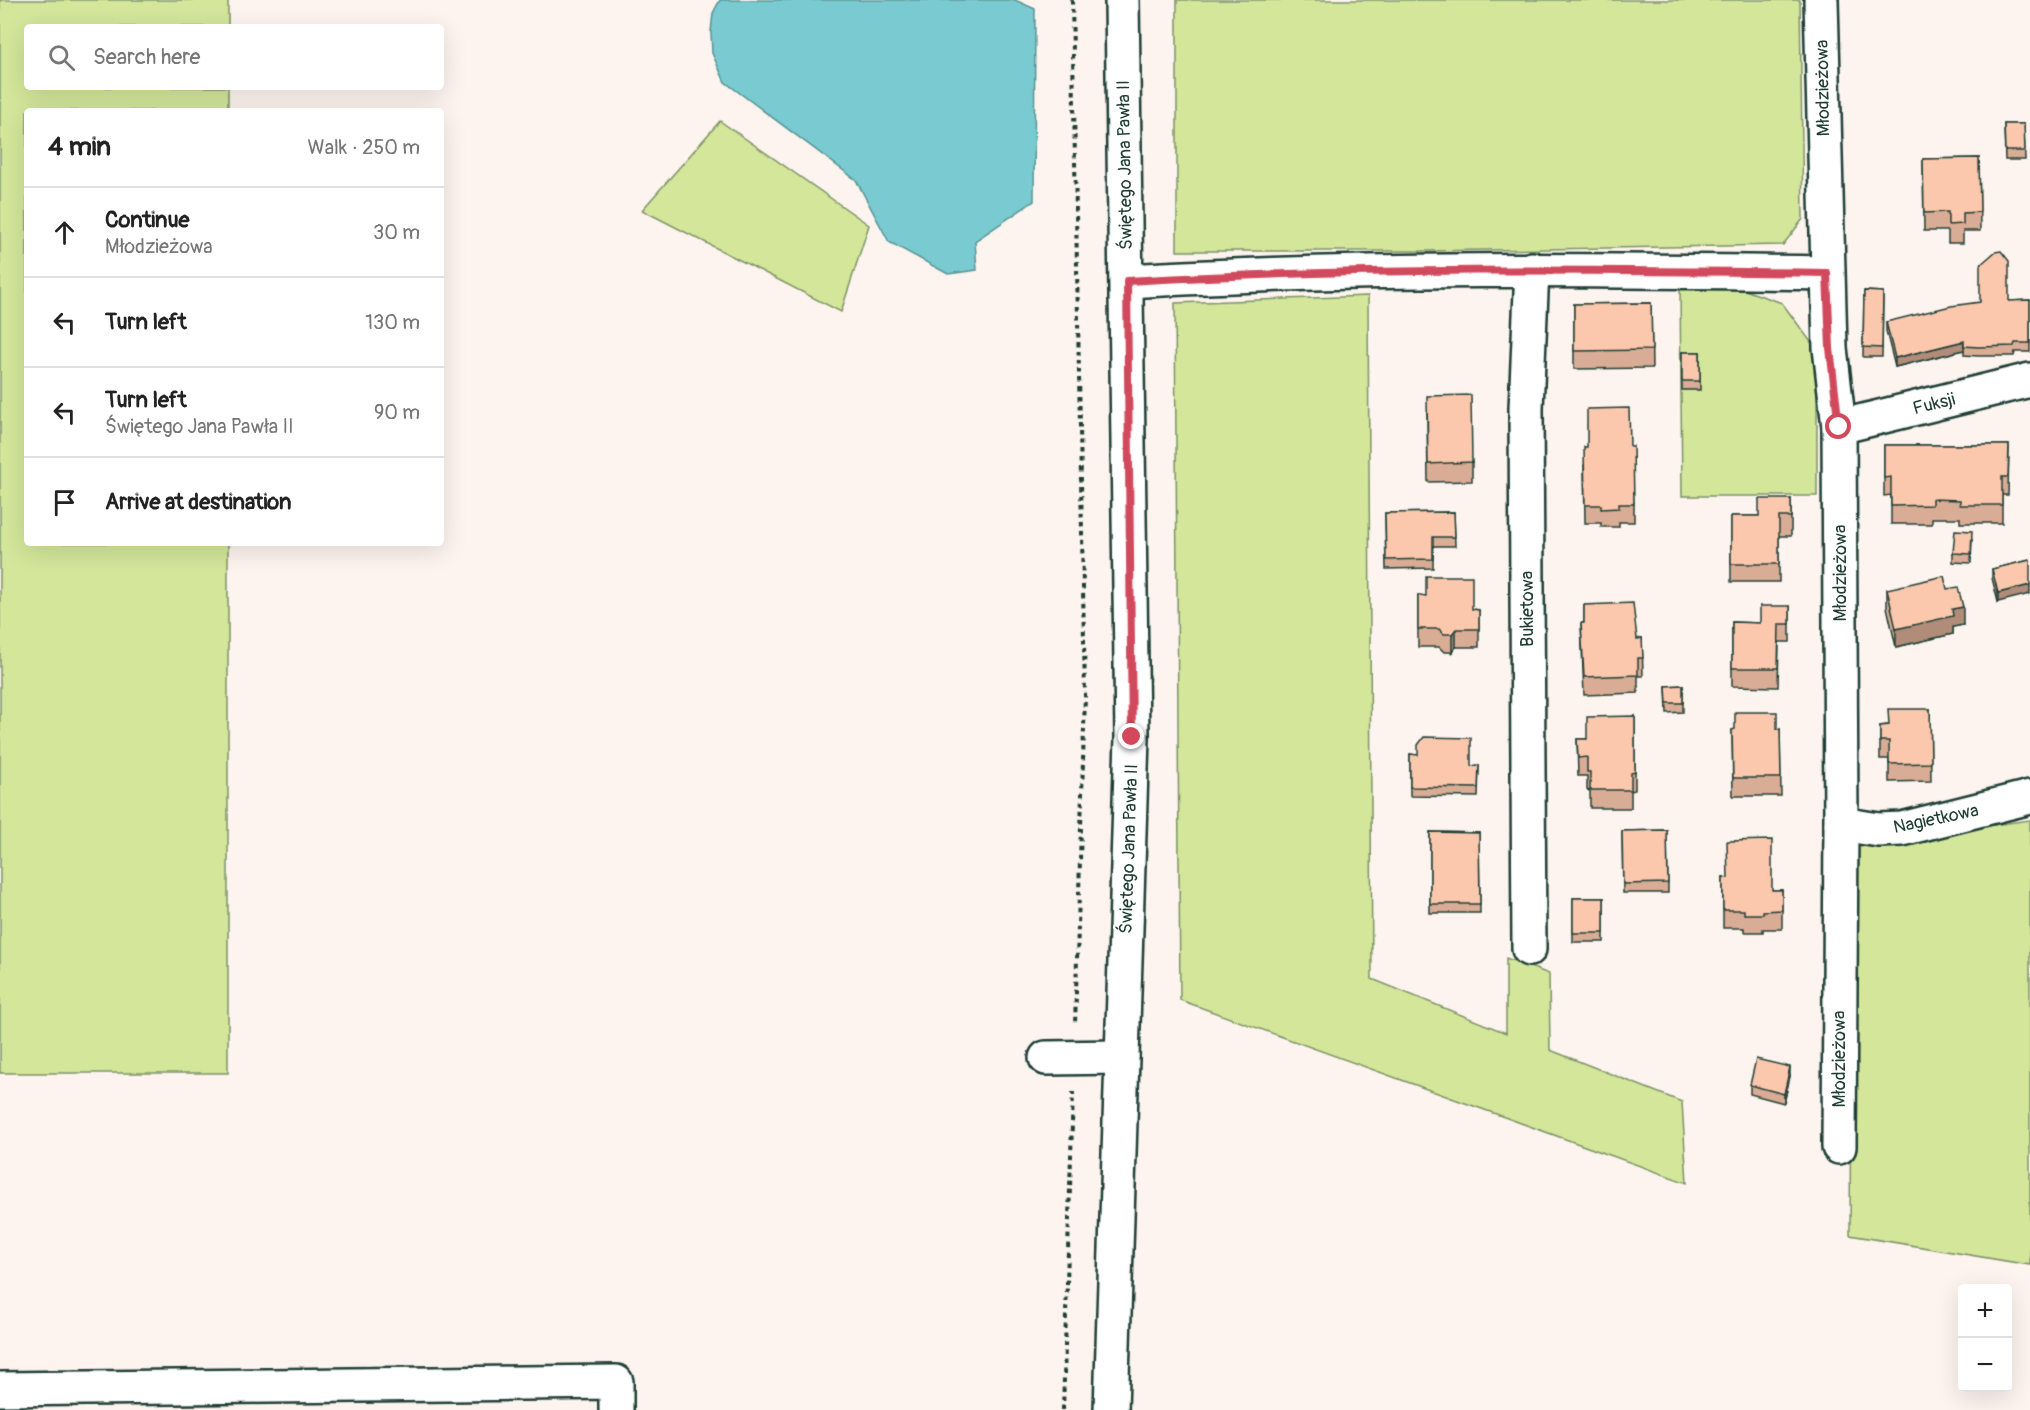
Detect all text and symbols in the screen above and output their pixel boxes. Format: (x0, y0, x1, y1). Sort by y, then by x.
search box (24, 24, 444, 90)
street label: Młodzieżowa (1811, 39, 1835, 137)
icon: search (45, 41, 78, 74)
text: Search here (93, 43, 200, 71)
street label: Świętego Jana Pawła II (1112, 80, 1138, 250)
text: 4 min (48, 131, 111, 163)
text: Walk · 250 m (308, 135, 420, 160)
text: Continue (105, 206, 189, 234)
icon: ahead (48, 216, 81, 249)
text: 30 m (373, 220, 420, 245)
text: Młodzieżowa (105, 234, 213, 259)
icon: left (48, 306, 81, 339)
text: Turn left (105, 308, 187, 336)
text: 130 m (365, 310, 420, 335)
text: Turn left (105, 386, 187, 414)
street label: Fuksji (1910, 388, 1958, 420)
icon: left (48, 396, 81, 429)
text: 90 m (374, 400, 420, 425)
route start (1825, 413, 1851, 439)
text: Świętego Jana Pawła II (105, 414, 294, 439)
icon: arrive (48, 486, 81, 519)
text: Arrive at destination (105, 488, 291, 516)
street label: Młodzieżowa (1829, 525, 1852, 621)
street label: Bukietowa (1516, 571, 1539, 647)
route end (1118, 723, 1144, 749)
street label: Świętego Jana Pawła II (1115, 764, 1143, 934)
street label: Nagietkowa (1891, 799, 1981, 839)
street label: Młodzieżowa (1828, 1011, 1851, 1107)
map controls (1958, 1284, 2012, 1392)
button: + (1958, 1284, 2012, 1338)
button: − (1958, 1338, 2012, 1392)

